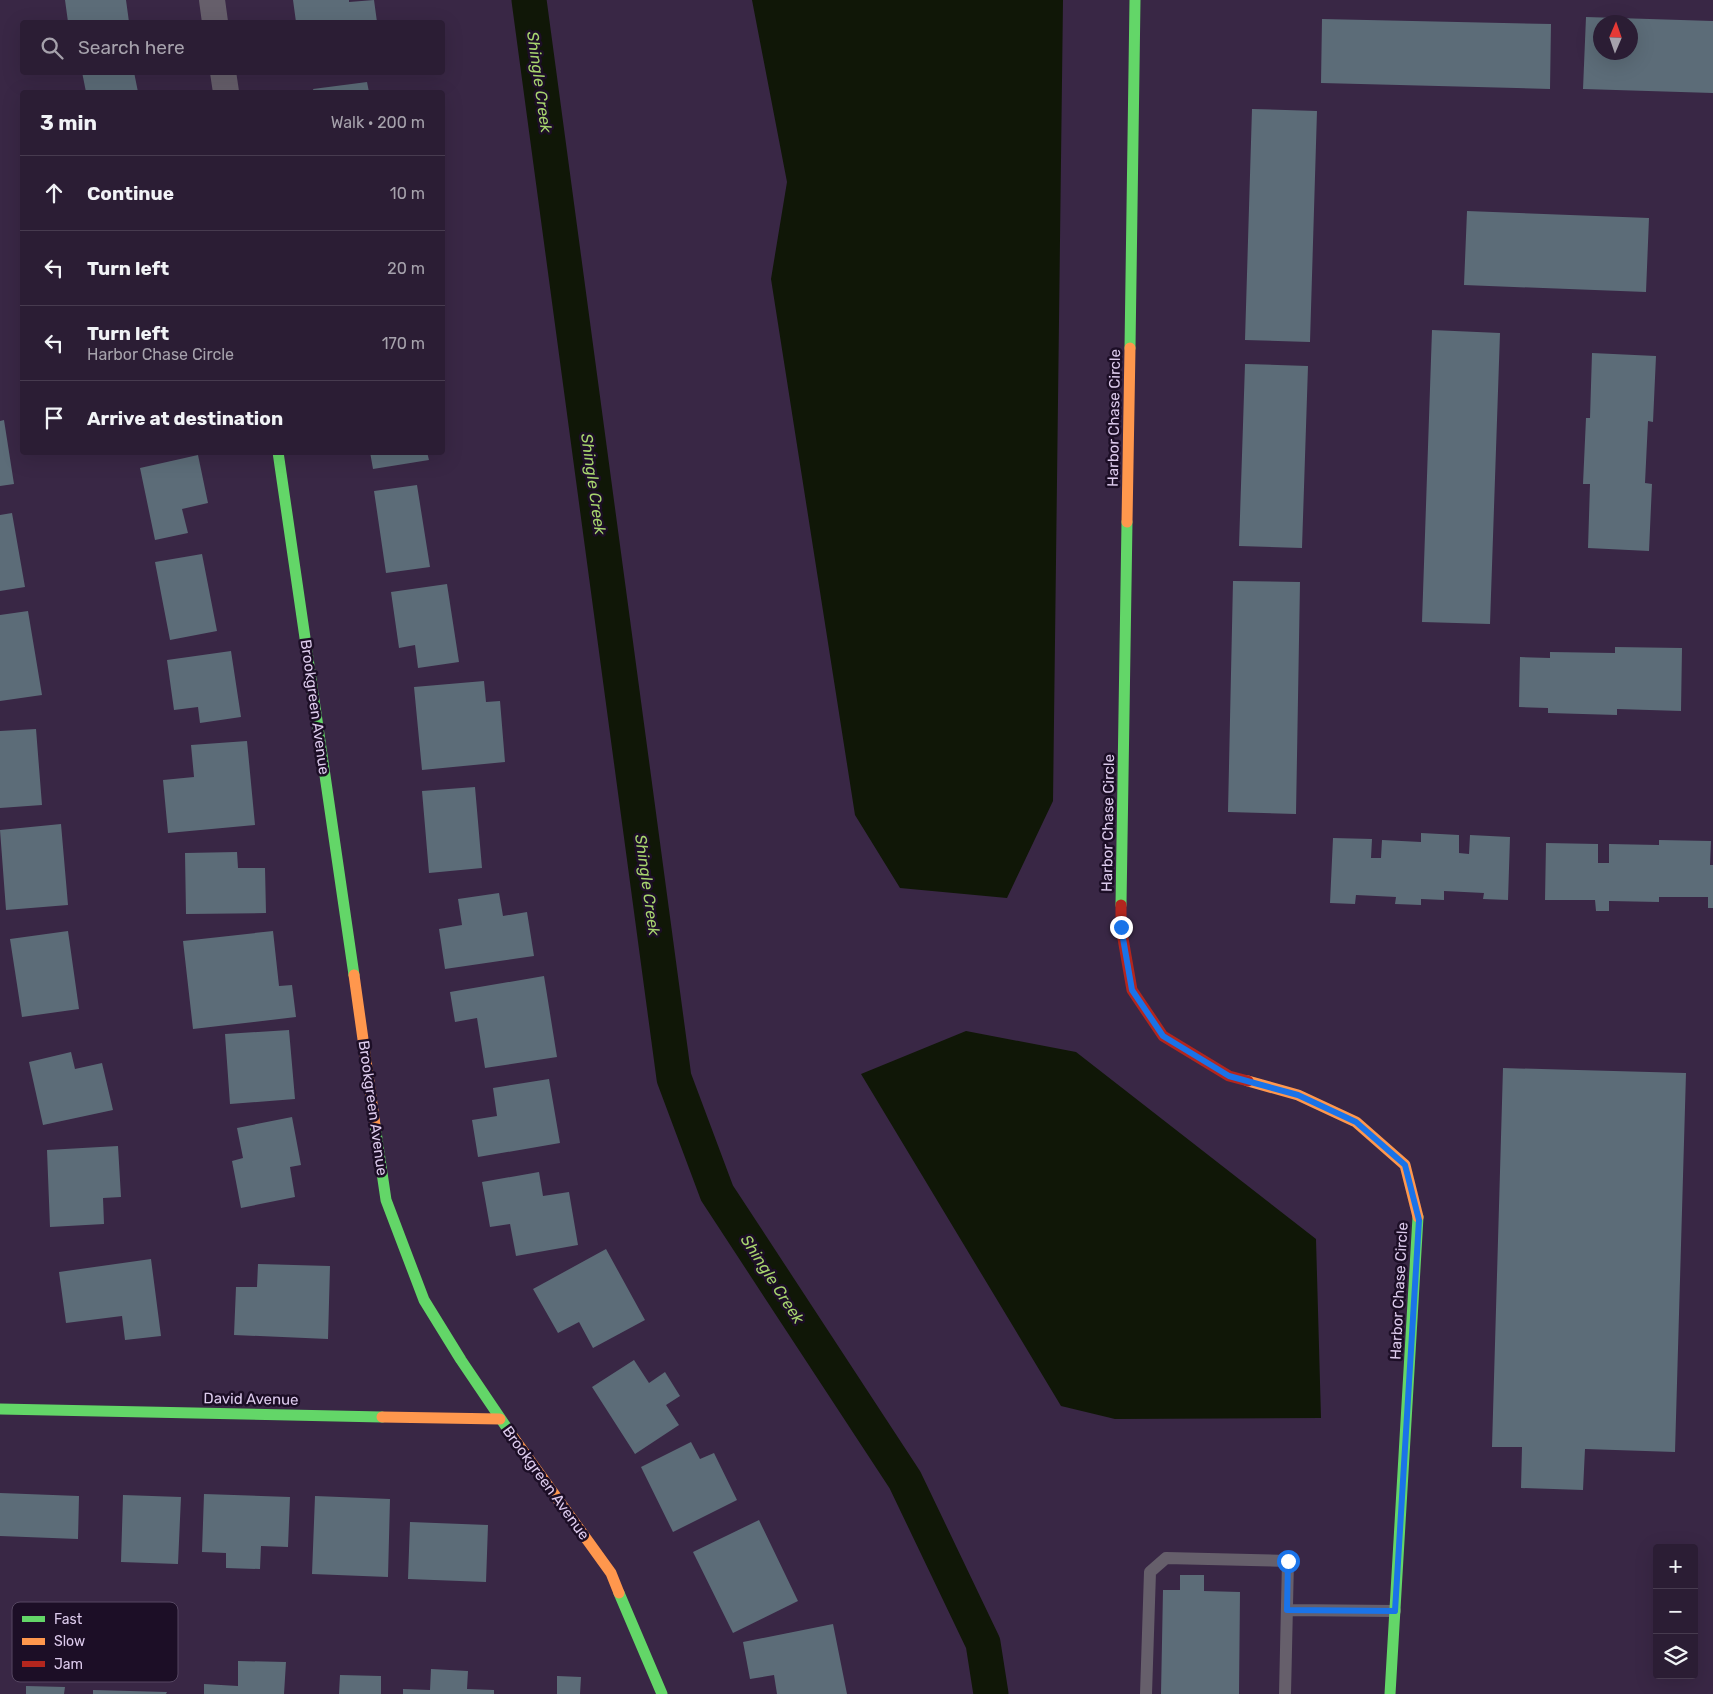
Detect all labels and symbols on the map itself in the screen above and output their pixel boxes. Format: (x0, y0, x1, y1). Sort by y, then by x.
north arrow (1593, 15, 1638, 60)
water label: Shingle Creek (523, 30, 556, 135)
street label: Harbor Chase Circle (1104, 349, 1124, 487)
water label: Shingle Creek (577, 432, 610, 537)
street label: Brookgreen Avenue (297, 638, 333, 776)
street label: Harbor Chase Circle (1098, 754, 1118, 892)
water label: Shingle Creek (631, 833, 664, 938)
route end (1110, 916, 1133, 939)
street label: Brookgreen Avenue (355, 1039, 391, 1177)
street label: Harbor Chase Circle (1386, 1222, 1412, 1360)
water label: Shingle Creek (737, 1231, 809, 1328)
street label: David Avenue (203, 1389, 299, 1409)
street label: Brookgreen Avenue (499, 1423, 593, 1543)
route start (1277, 1550, 1300, 1573)
legend (12, 1602, 178, 1682)
text: Fast (54, 1611, 83, 1628)
text: Slow (54, 1633, 85, 1650)
text: Jam (54, 1656, 83, 1673)

